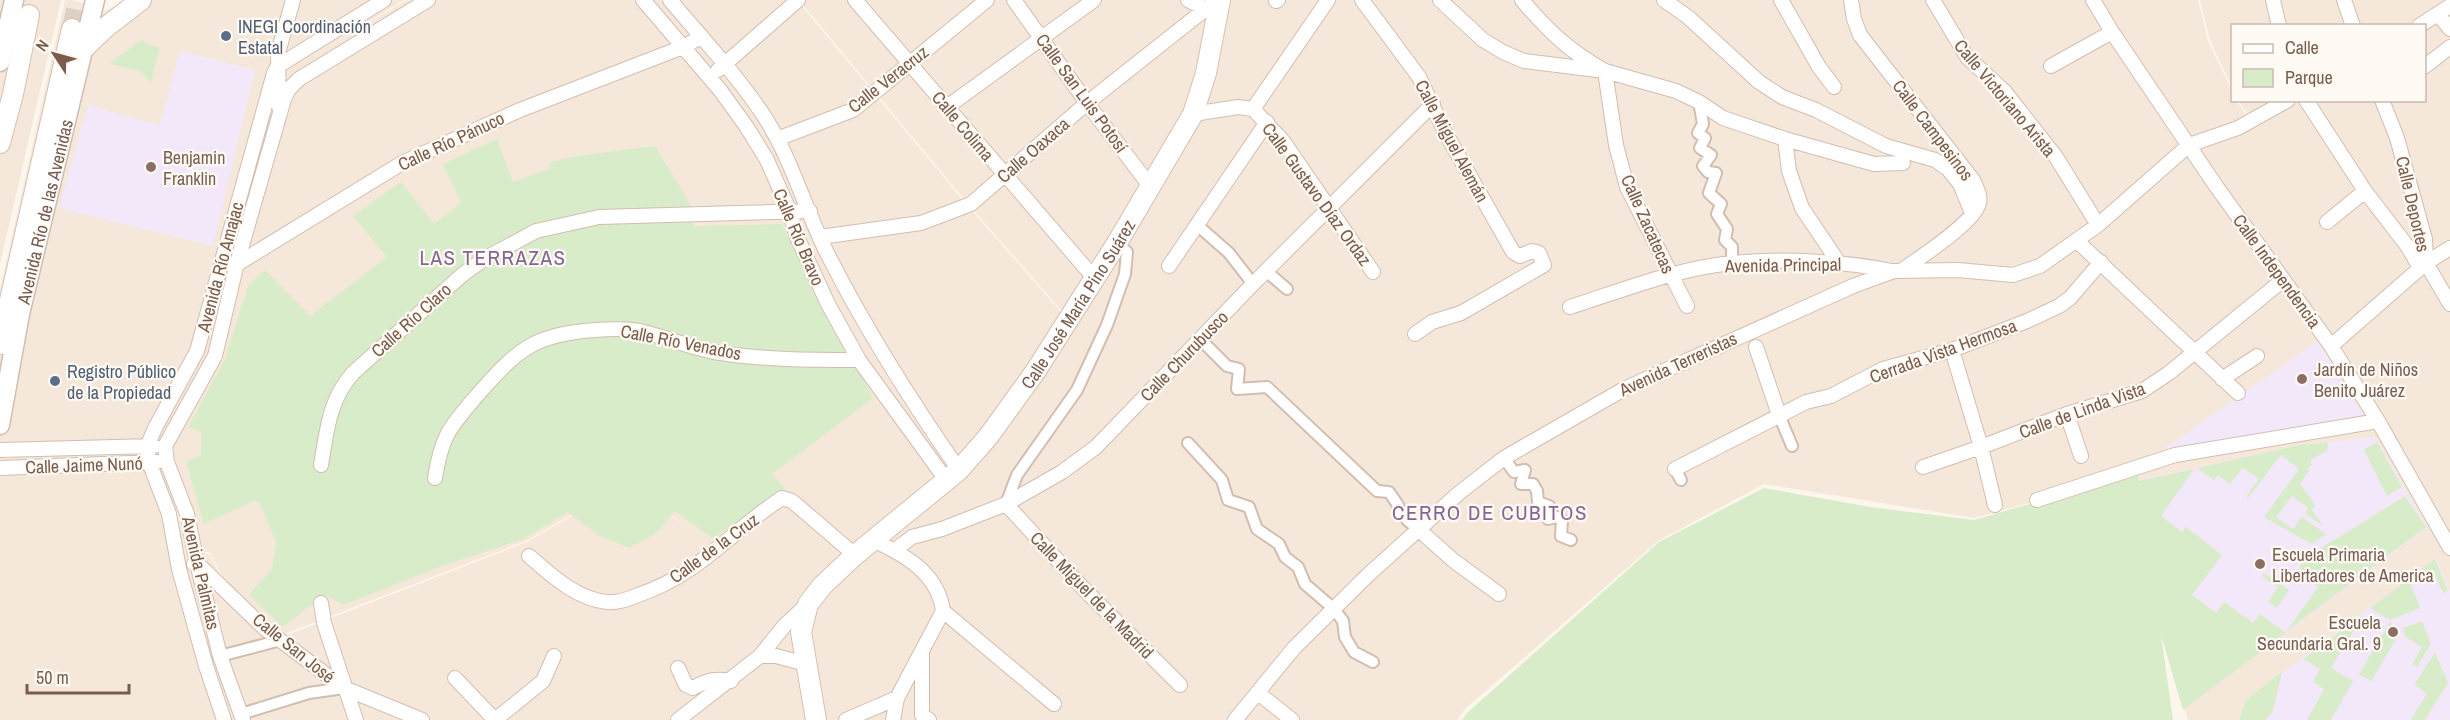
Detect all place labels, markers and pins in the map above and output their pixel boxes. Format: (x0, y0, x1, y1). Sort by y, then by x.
place label: INEGI Coordinación Estatal (238, 14, 371, 60)
marker: INEGI Coordinación Estatal (219, 29, 233, 43)
place label: Benjamin Franklin (163, 145, 225, 191)
marker: Benjamin Franklin (144, 160, 158, 174)
place label: Jardín de Niños Benito Juárez (2314, 357, 2418, 403)
place label: Registro Público de la Propiedad (67, 359, 176, 405)
marker: Jardín de Niños Benito Juárez (2295, 372, 2309, 386)
marker: Registro Público de la Propiedad (48, 374, 62, 388)
place label: Escuela Primaria Libertadores de America (2272, 542, 2434, 588)
marker: Escuela Primaria Libertadores de America (2253, 557, 2267, 571)
place label: Escuela Secundaria Gral. 9 (2257, 610, 2381, 656)
marker: Escuela Secundaria Gral. 9 (2386, 625, 2400, 639)

